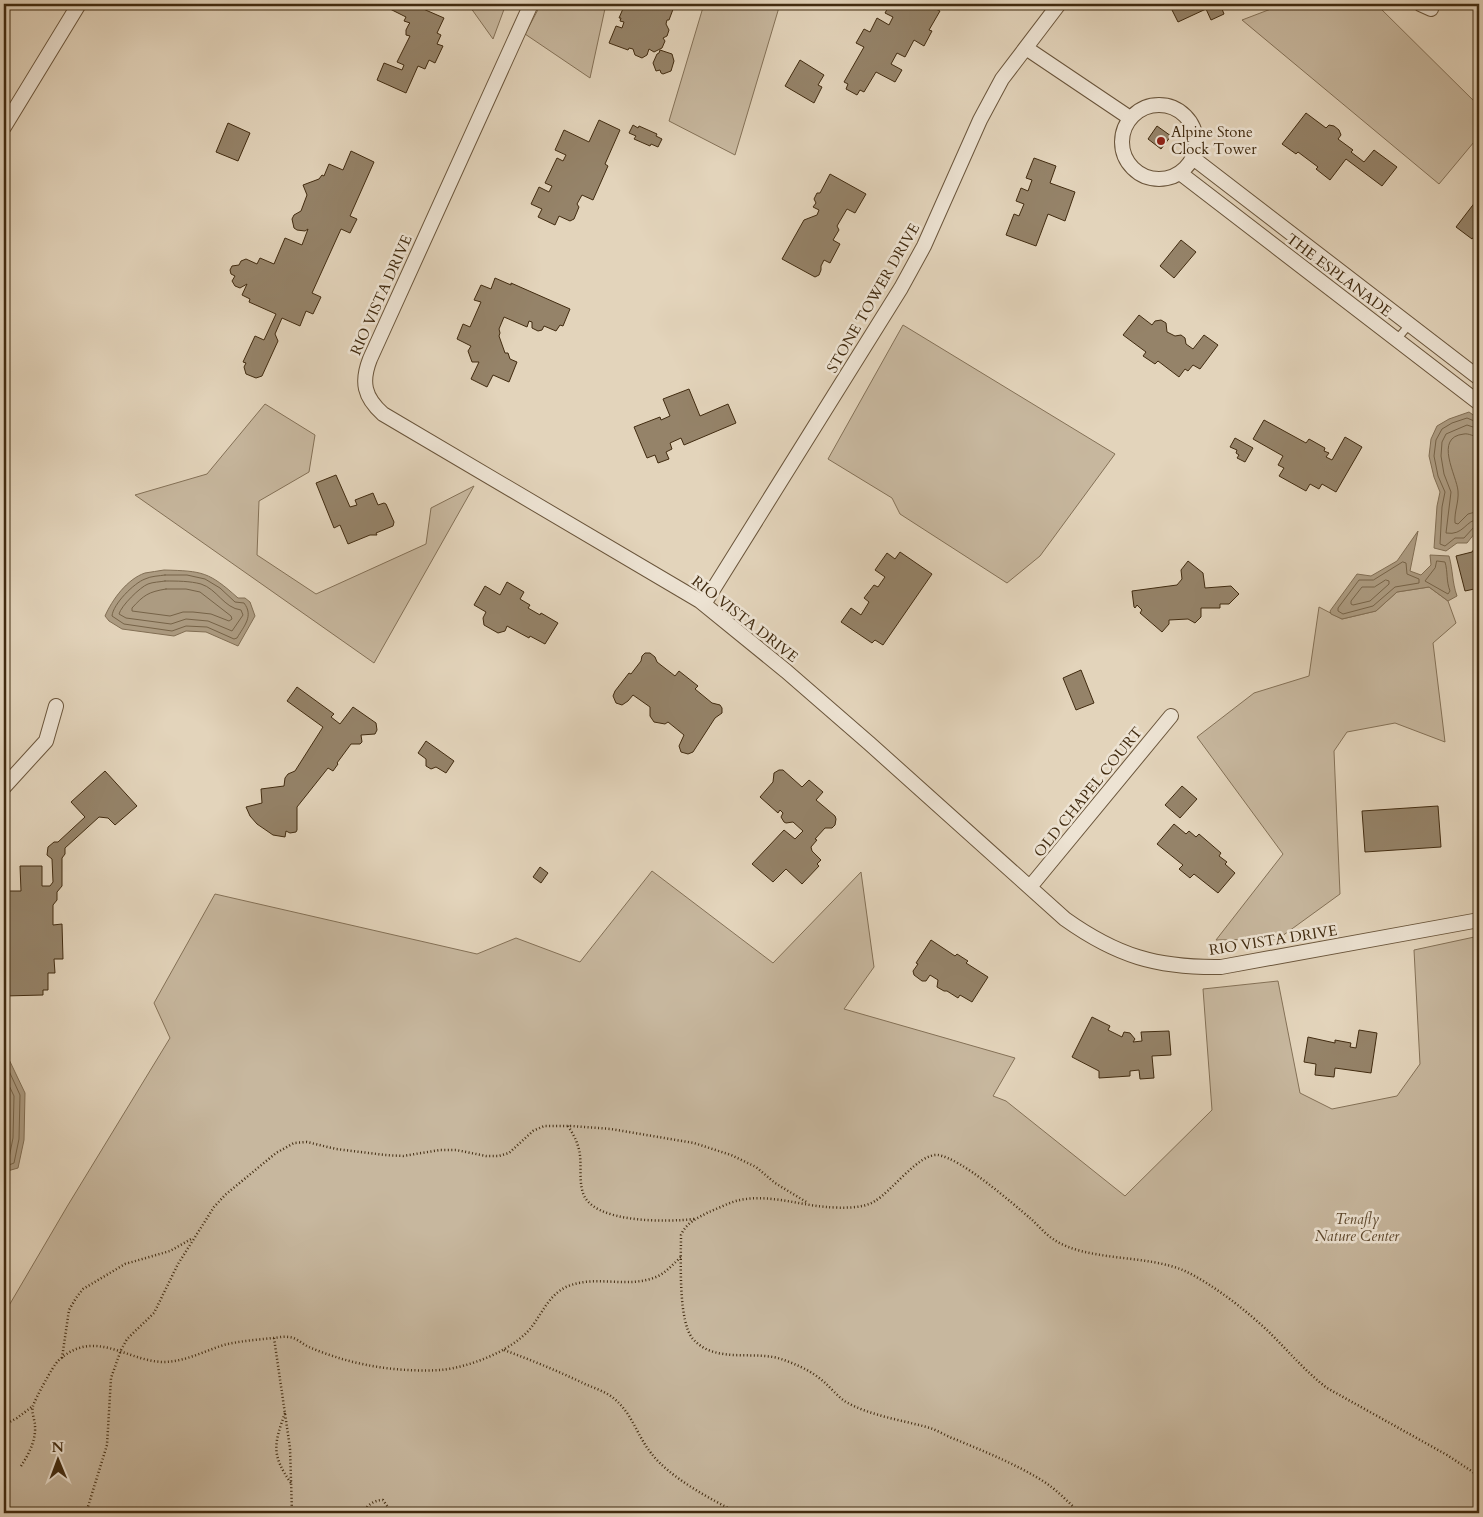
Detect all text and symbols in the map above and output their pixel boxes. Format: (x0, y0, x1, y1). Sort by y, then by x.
place label: Alpine Stone Clock Tower (1171, 122, 1257, 159)
marker: Alpine Stone Clock Tower (1155, 135, 1167, 147)
street label: STONE TOWER DRIVE (822, 219, 924, 377)
street label: THE ESPLANADE (1282, 229, 1396, 321)
street label: RIO VISTA DRIVE (345, 232, 417, 358)
street label: RIO VISTA DRIVE (688, 571, 802, 667)
street label: OLD CHAPEL COURT (1029, 723, 1147, 861)
street label: RIO VISTA DRIVE (1207, 920, 1339, 960)
park label: Tenafly Nature Center (1315, 1209, 1400, 1246)
north arrow (32, 1434, 82, 1484)
text: N (52, 1438, 64, 1457)

